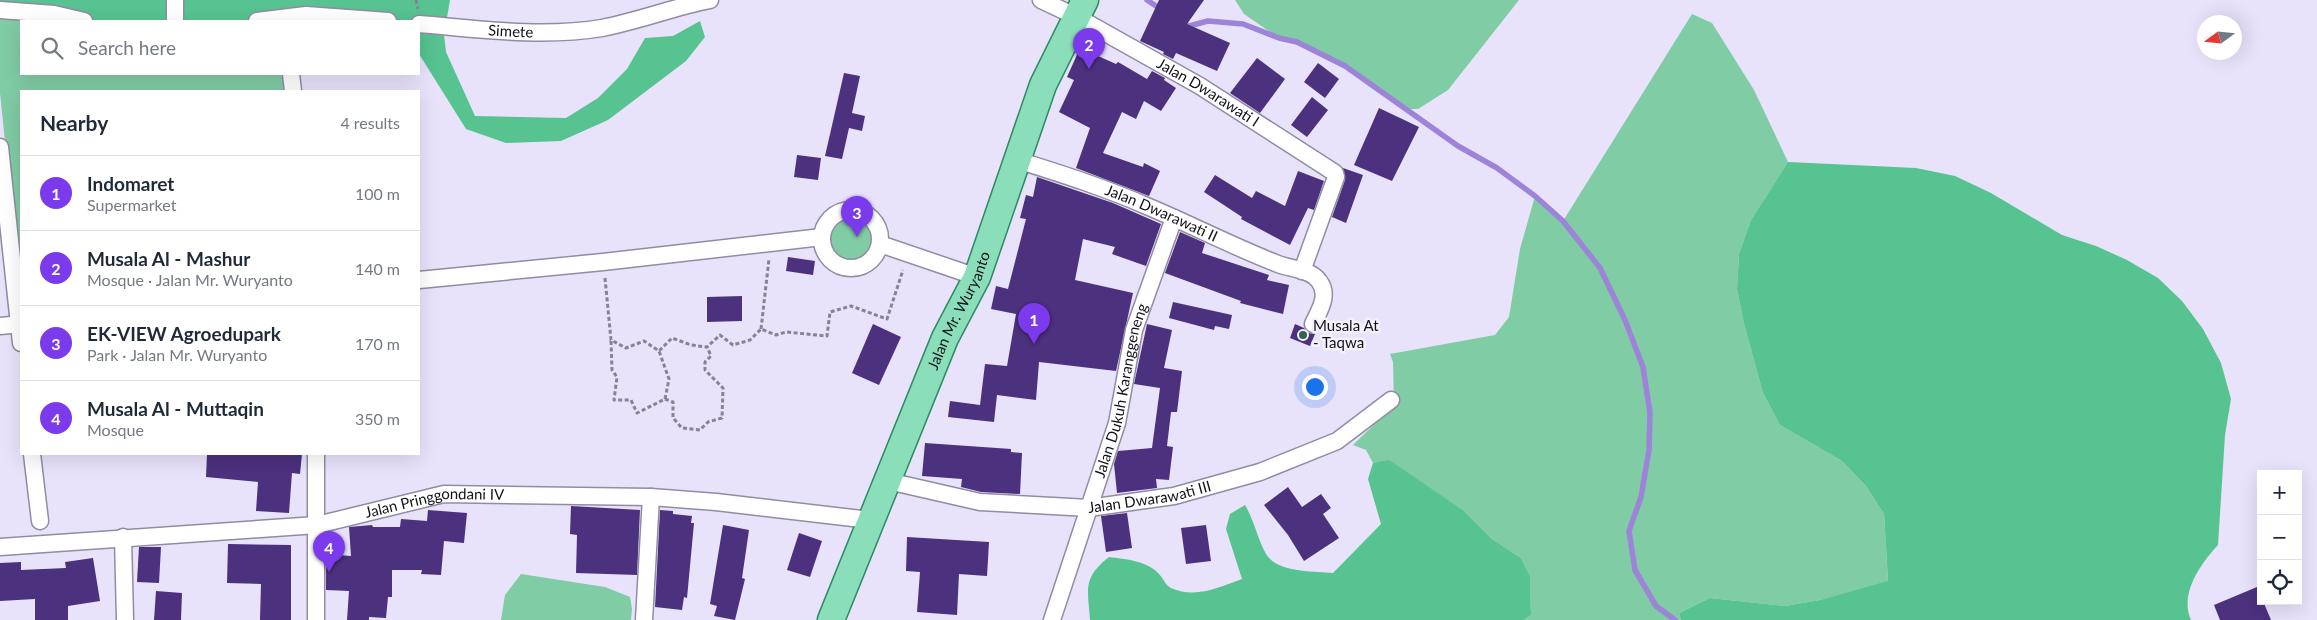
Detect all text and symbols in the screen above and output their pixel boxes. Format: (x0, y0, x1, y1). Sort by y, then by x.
north arrow (2197, 15, 2242, 60)
search box (20, 20, 420, 75)
street label: Simete (488, 20, 534, 40)
pin: 2 (1073, 28, 1105, 69)
icon: search (38, 34, 66, 62)
text: Search here (78, 36, 176, 59)
street label: Jalan Dwarawati I (1154, 54, 1263, 130)
text: Nearby (40, 110, 108, 135)
text: 4 results (340, 113, 400, 132)
text: Indomaret (87, 172, 174, 195)
street label: Jalan Dwarawati II (1103, 180, 1221, 245)
text: 1 (51, 184, 61, 203)
text: 100 m (355, 184, 400, 203)
text: Supermarket (87, 195, 176, 214)
pin: 3 (841, 196, 873, 237)
text: Musala Al - Mashur (87, 247, 250, 270)
street label: Jalan Mr. Wuryanto (923, 249, 993, 372)
text: 2 (51, 259, 61, 278)
text: 140 m (355, 259, 400, 278)
text: Mosque · Jalan Mr. Wuryanto (87, 270, 293, 289)
street label: Jalan Dukuh Karanggeneng (1090, 301, 1151, 480)
pin: 1 (1018, 303, 1050, 344)
place label: Musala At - Taqwa (1313, 316, 1379, 351)
text: EK-VIEW Agroedupark (87, 322, 281, 345)
marker: Musala At - Taqwa (1297, 329, 1309, 341)
text: 3 (51, 334, 61, 353)
text: 170 m (355, 334, 400, 353)
text: Park · Jalan Mr. Wuryanto (87, 345, 267, 364)
your location (1302, 374, 1328, 400)
text: Musala Al - Muttaqin (87, 397, 264, 420)
text: 4 (51, 409, 61, 428)
text: 350 m (355, 409, 400, 428)
text: Mosque (87, 420, 144, 439)
map controls (2257, 470, 2302, 605)
button: + (2257, 470, 2302, 515)
street label: Jalan Dwarawati III (1087, 476, 1213, 516)
street label: Jalan Pringgondani IV (363, 484, 505, 521)
button: − (2257, 515, 2302, 560)
pin: 4 (313, 531, 345, 572)
button: locate (2257, 560, 2302, 605)

